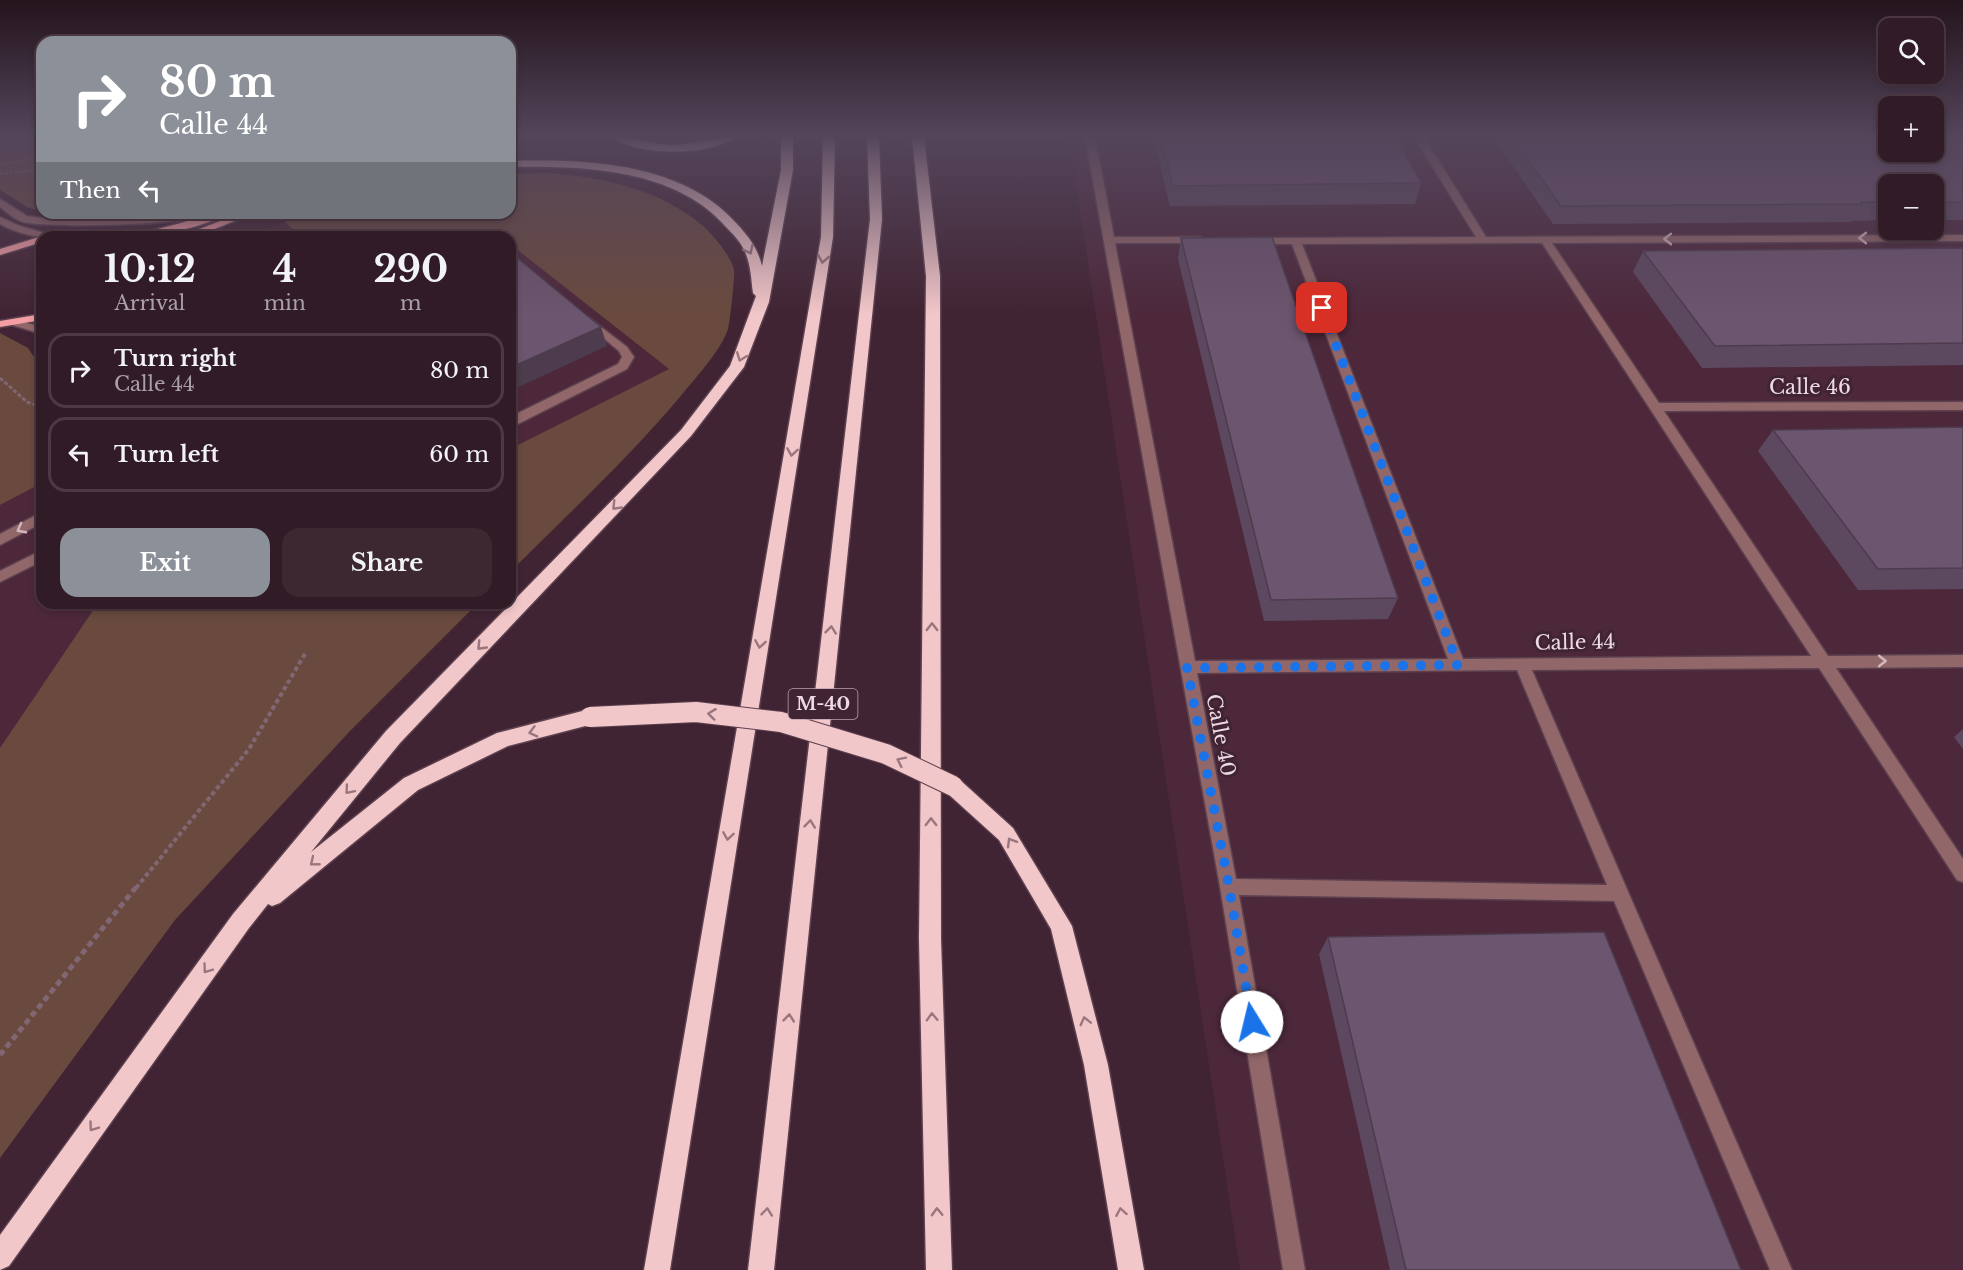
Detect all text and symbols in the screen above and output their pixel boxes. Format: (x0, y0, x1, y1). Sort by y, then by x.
map controls (1878, 18, 1944, 240)
button: search (1878, 18, 1944, 84)
text: 80 m (159, 56, 275, 108)
icon: right (60, 60, 138, 138)
button: + (1878, 96, 1944, 162)
text: Calle 44 (159, 108, 268, 141)
icon: left (133, 174, 166, 207)
button: − (1878, 174, 1944, 240)
text: Then (60, 177, 121, 204)
one-way arrow (1858, 232, 1867, 244)
one-way arrow (1663, 233, 1672, 245)
one-way arrow (742, 244, 754, 255)
text: 10:12 (104, 247, 196, 292)
text: 4 (273, 247, 297, 292)
text: 290 (373, 247, 448, 292)
one-way arrow (818, 255, 830, 264)
pin (1296, 282, 1347, 333)
text: Arrival (114, 291, 185, 315)
text: min (264, 291, 306, 315)
text: m (400, 291, 422, 315)
icon: arrive (1305, 291, 1338, 324)
text: Turn right (114, 345, 236, 372)
one-way arrow (736, 351, 748, 362)
icon: right (63, 354, 96, 387)
text: 80 m (430, 357, 489, 384)
text: Calle 44 (114, 372, 195, 396)
street label: Calle 46 (1769, 375, 1851, 399)
icon: left (63, 438, 96, 471)
text: Turn left (114, 441, 219, 468)
text: 60 m (429, 441, 489, 468)
one-way arrow (786, 447, 798, 456)
one-way arrow (613, 498, 624, 509)
one-way arrow (17, 522, 28, 533)
button: Exit (60, 528, 270, 597)
button: Share (282, 528, 492, 597)
one-way arrow (925, 622, 938, 631)
one-way arrow (824, 626, 837, 635)
street label: Calle 44 (1534, 629, 1616, 655)
one-way arrow (754, 639, 767, 649)
one-way arrow (477, 640, 488, 650)
one-way arrow (1877, 655, 1886, 667)
road number: M-40 (788, 689, 858, 719)
street label: Calle 40 (1201, 692, 1241, 778)
one-way arrow (708, 708, 717, 720)
one-way arrow (529, 725, 539, 737)
one-way arrow (896, 756, 907, 768)
one-way arrow (346, 783, 357, 794)
one-way arrow (925, 817, 937, 826)
one-way arrow (803, 820, 816, 829)
one-way arrow (723, 832, 735, 841)
one-way arrow (1007, 838, 1019, 848)
one-way arrow (310, 855, 321, 866)
one-way arrow (203, 962, 214, 973)
position arrow (1220, 990, 1284, 1054)
one-way arrow (926, 1012, 938, 1021)
one-way arrow (782, 1013, 794, 1023)
one-way arrow (1079, 1016, 1092, 1026)
one-way arrow (89, 1120, 100, 1131)
one-way arrow (760, 1207, 773, 1216)
one-way arrow (931, 1207, 944, 1216)
one-way arrow (1115, 1208, 1128, 1218)

